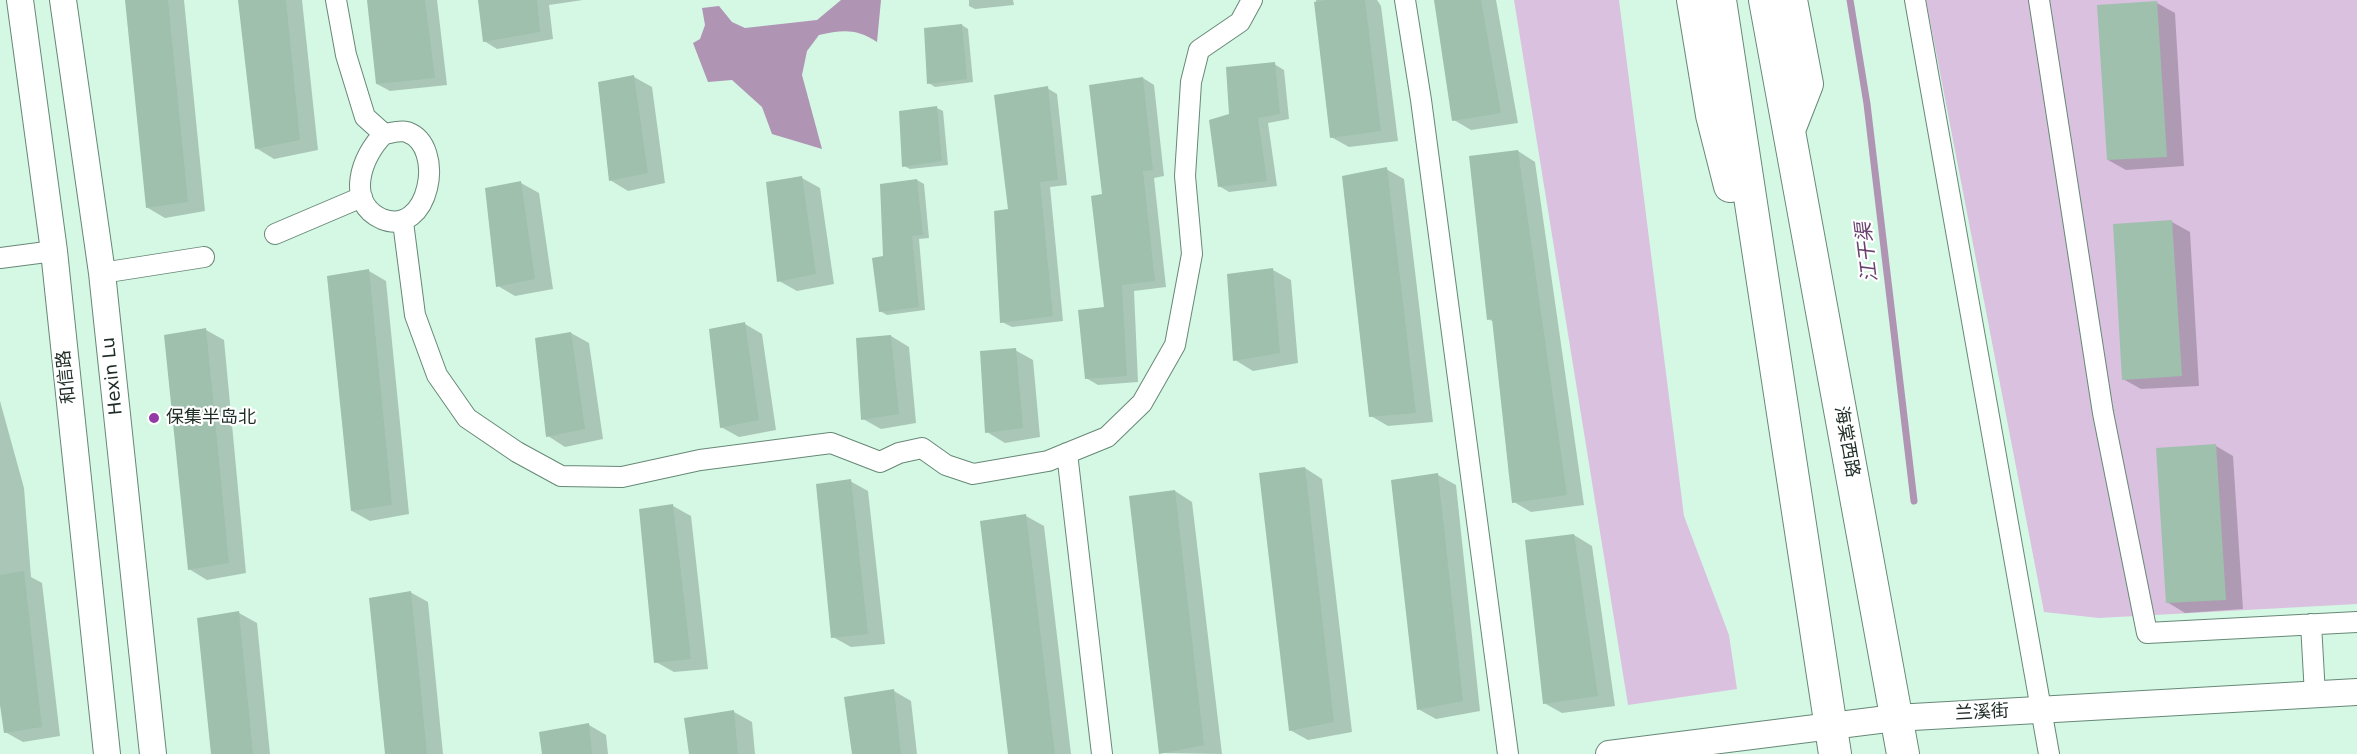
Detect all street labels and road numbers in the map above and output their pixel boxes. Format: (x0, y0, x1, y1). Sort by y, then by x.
street label: Hexin Lu (98, 336, 128, 416)
street label: 和信路 (53, 349, 81, 405)
street label: 海棠西路 (1829, 405, 1863, 479)
street label: 兰溪街 (1954, 701, 2010, 725)

